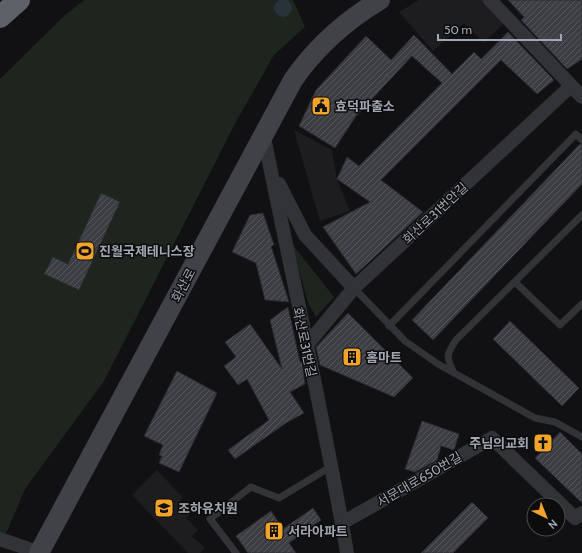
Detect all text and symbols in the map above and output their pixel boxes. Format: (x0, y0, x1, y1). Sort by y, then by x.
scale bar (438, 16, 561, 42)
text: 50 m (444, 22, 472, 37)
public building icon: 효덕파출소 (310, 95, 332, 117)
place label: 효덕파출소 (335, 98, 395, 114)
street label: 화산로31번안길 (399, 179, 471, 247)
sports icon: 진월국제테니스장 (74, 240, 96, 262)
place label: 진월국제테니스장 (99, 243, 195, 259)
street label: 화산로 (168, 265, 199, 305)
street label: 화산로31번길 (290, 306, 320, 378)
building icon: 홈마트 (341, 346, 363, 368)
place label: 홈마트 (366, 349, 402, 365)
church icon: 주님의교회 (532, 432, 554, 454)
place label: 주님의교회 (469, 435, 529, 451)
street label: 서문대로650번길 (374, 448, 464, 510)
school or university icon: 조하유치원 (153, 497, 175, 519)
north arrow (526, 497, 566, 537)
place label: 조하유치원 (178, 500, 238, 516)
text: N (545, 517, 560, 532)
building icon: 서라아파트 (263, 520, 285, 542)
place label: 서라아파트 (288, 523, 348, 539)

